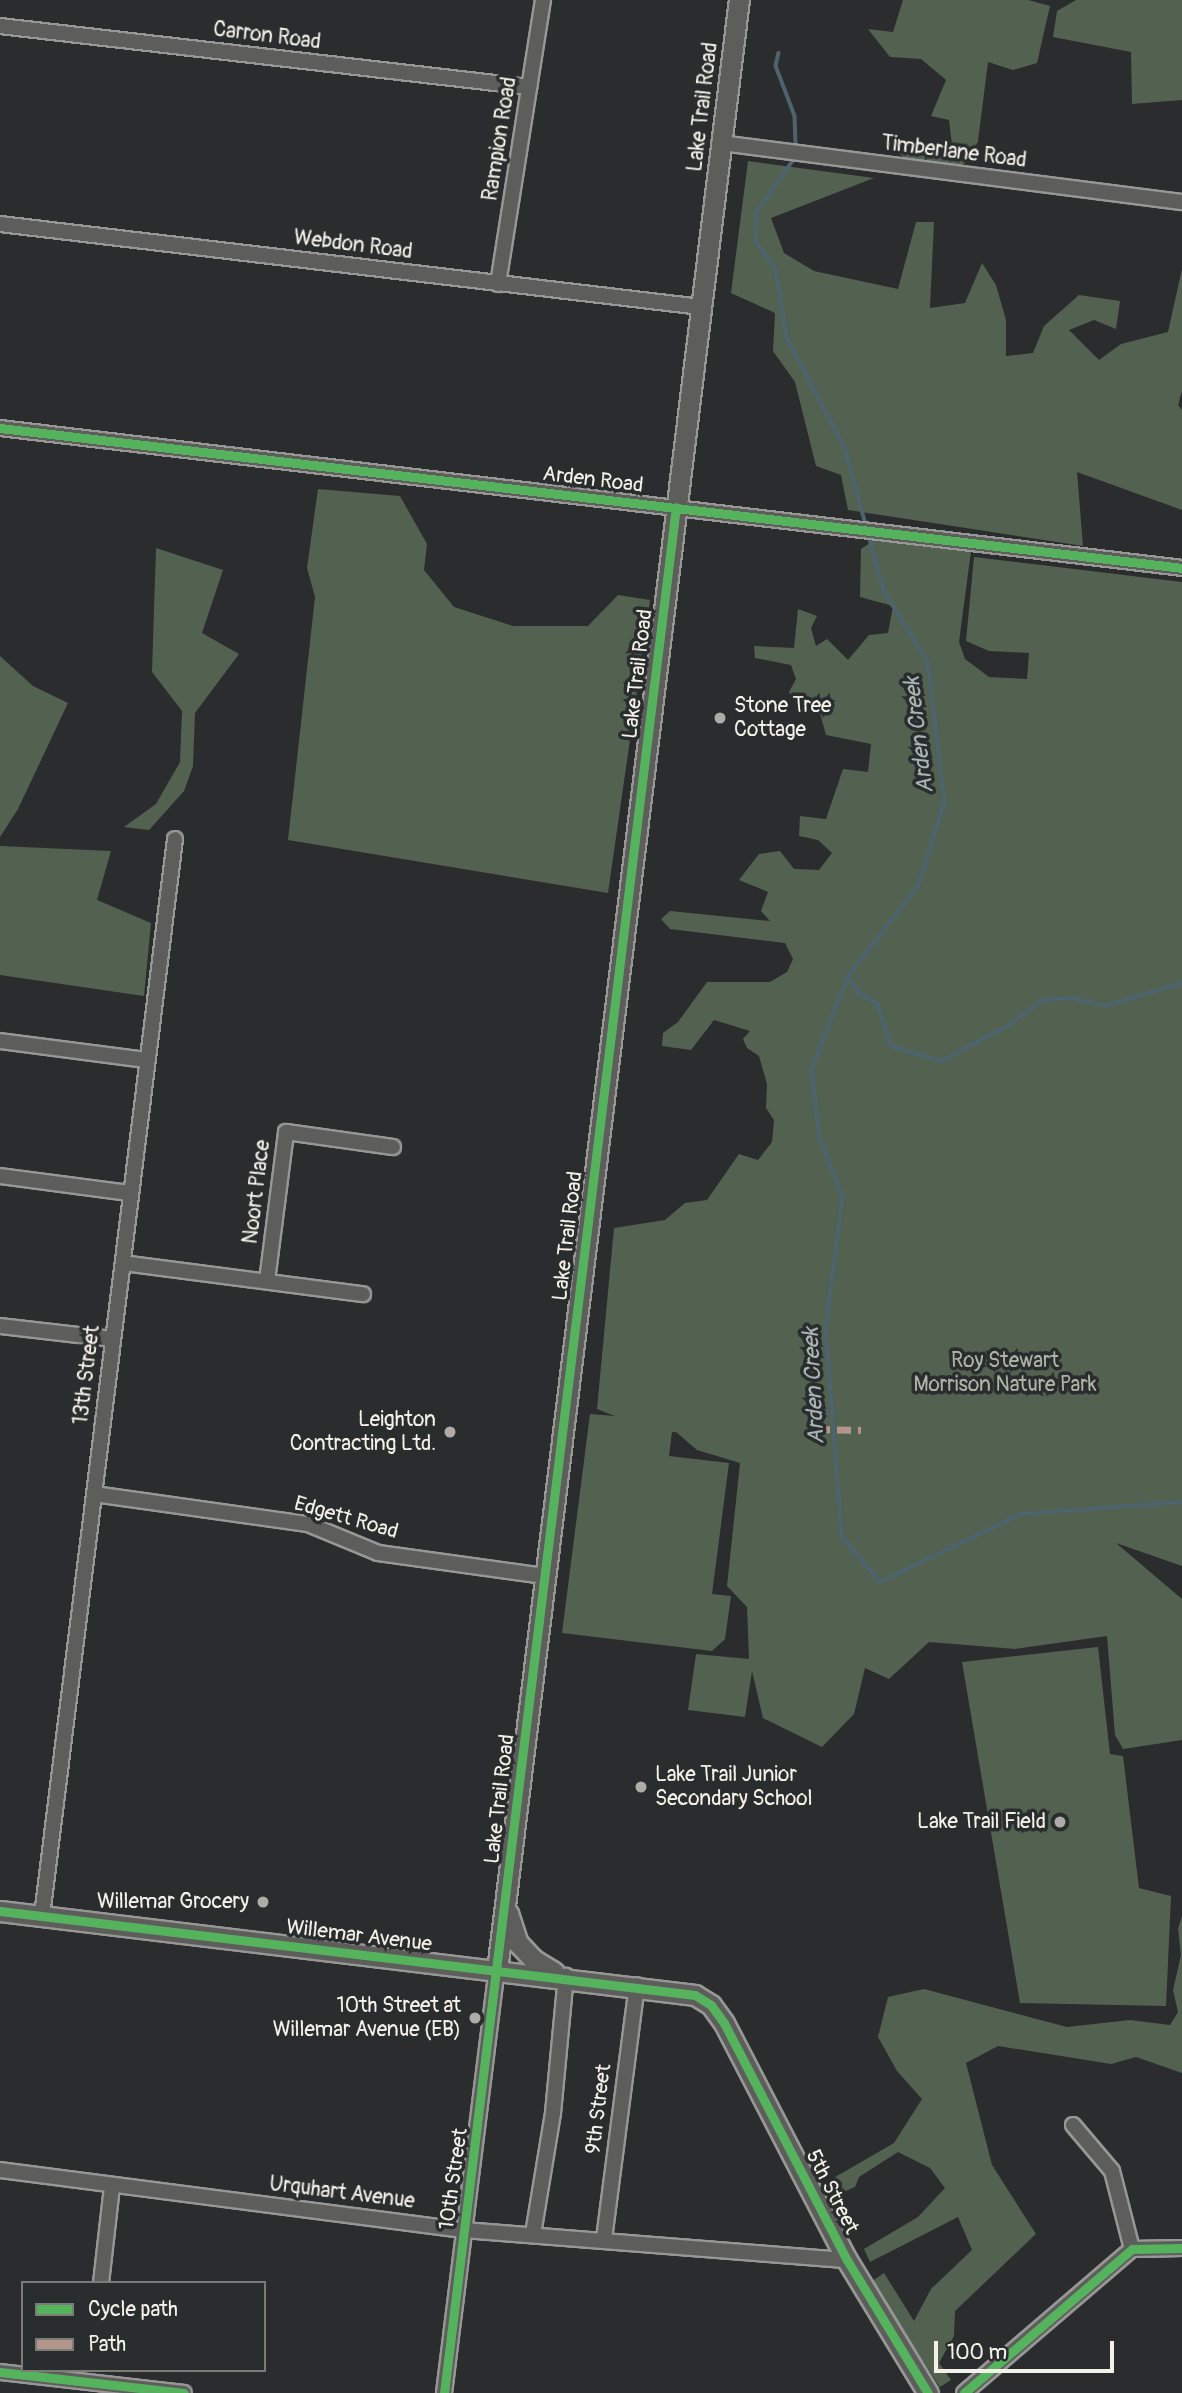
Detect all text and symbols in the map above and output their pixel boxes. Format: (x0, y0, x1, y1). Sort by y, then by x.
street label: Carron Road (212, 17, 322, 55)
street label: Lake Trail Road (683, 41, 723, 173)
street label: Rampion Road (478, 75, 522, 203)
street label: Timberlane Road (880, 131, 1028, 173)
street label: Webdon Road (292, 225, 414, 265)
street label: Arden Road (541, 461, 645, 499)
street label: Lake Trail Road (618, 608, 658, 740)
water label: Arden Creek (898, 675, 940, 795)
place label: Stone Tree Cottage (734, 693, 831, 743)
marker: Stone Tree Cottage (712, 710, 728, 726)
street label: Noort Place (238, 1139, 276, 1245)
street label: Lake Trail Road (548, 1170, 588, 1302)
street label: 13th Street (68, 1324, 106, 1426)
water label: Arden Creek (797, 1327, 831, 1445)
park label: Roy Stewart Morrison Nature Park (913, 1348, 1097, 1398)
place label: Leighton Contracting Ltd. (290, 1407, 436, 1457)
marker: Leighton Contracting Ltd. (442, 1424, 458, 1440)
street label: Edgett Road (291, 1491, 401, 1545)
street label: Lake Trail Road (480, 1733, 520, 1865)
place label: Lake Trail Junior Secondary School (655, 1762, 813, 1812)
marker: Lake Trail Junior Secondary School (633, 1779, 649, 1795)
place label: Lake Trail Field (917, 1809, 1046, 1835)
marker: Lake Trail Field (1052, 1814, 1068, 1830)
place label: Willemar Grocery (97, 1889, 249, 1915)
marker: Willemar Grocery (255, 1894, 271, 1910)
street label: Willemar Avenue (285, 1915, 433, 1957)
place label: 10th Street at Willemar Avenue (EB) (273, 1993, 461, 2043)
marker: 10th Street at Willemar Avenue (EB) (467, 2010, 483, 2026)
street label: 9th Street (581, 2062, 617, 2156)
street label: 10th Street (434, 2127, 474, 2231)
street label: 5th Street (800, 2146, 864, 2238)
street label: Urquhart Avenue (268, 2172, 416, 2214)
legend (21, 2281, 266, 2372)
text: Cycle path (88, 2296, 178, 2323)
scale bar (937, 2326, 1117, 2370)
text: Path (88, 2331, 126, 2358)
text: 100 m (947, 2339, 1007, 2366)

